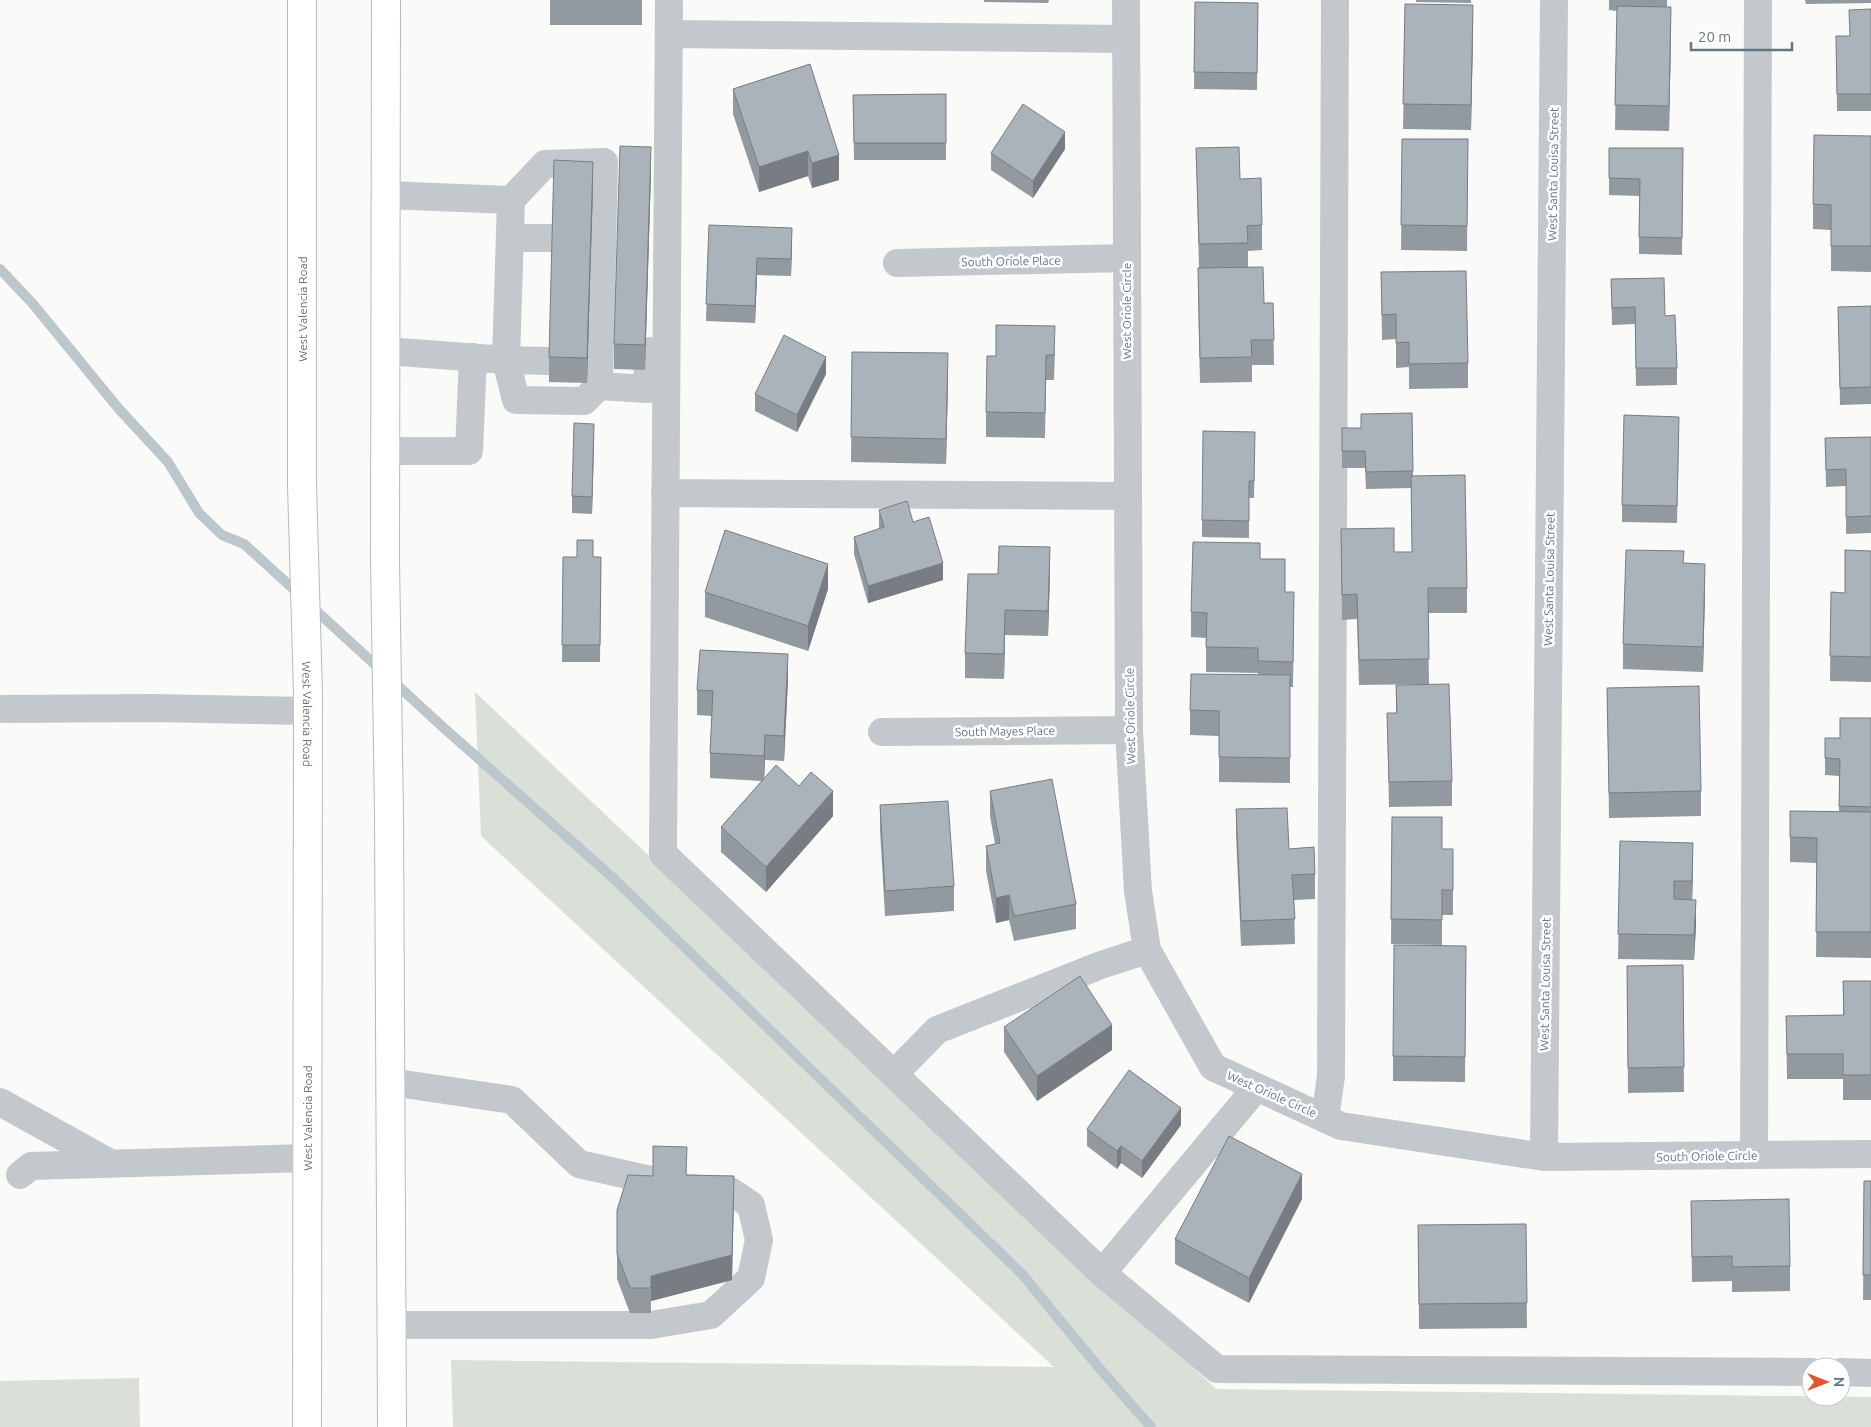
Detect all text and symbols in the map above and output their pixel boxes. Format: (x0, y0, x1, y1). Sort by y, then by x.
scale bar (1691, 20, 1792, 52)
text: 20 m (1698, 28, 1731, 45)
street label: West Santa Louisa Street (1545, 107, 1561, 241)
street label: South Oriole Place (961, 254, 1061, 268)
street label: West Valencia Road (296, 256, 309, 362)
street label: West Oriole Circle (1120, 263, 1133, 359)
street label: West Santa Louisa Street (1541, 512, 1557, 646)
street label: West Valencia Road (301, 661, 315, 767)
street label: West Oriole Circle (1123, 668, 1137, 764)
street label: South Mayes Place (955, 724, 1055, 738)
street label: West Santa Louisa Street (1537, 917, 1553, 1051)
street label: West Valencia Road (301, 1065, 314, 1171)
street label: West Oriole Circle (1225, 1068, 1319, 1120)
street label: South Oriole Circle (1656, 1149, 1758, 1163)
north arrow (1801, 1357, 1851, 1407)
text: N (1831, 1377, 1847, 1387)

